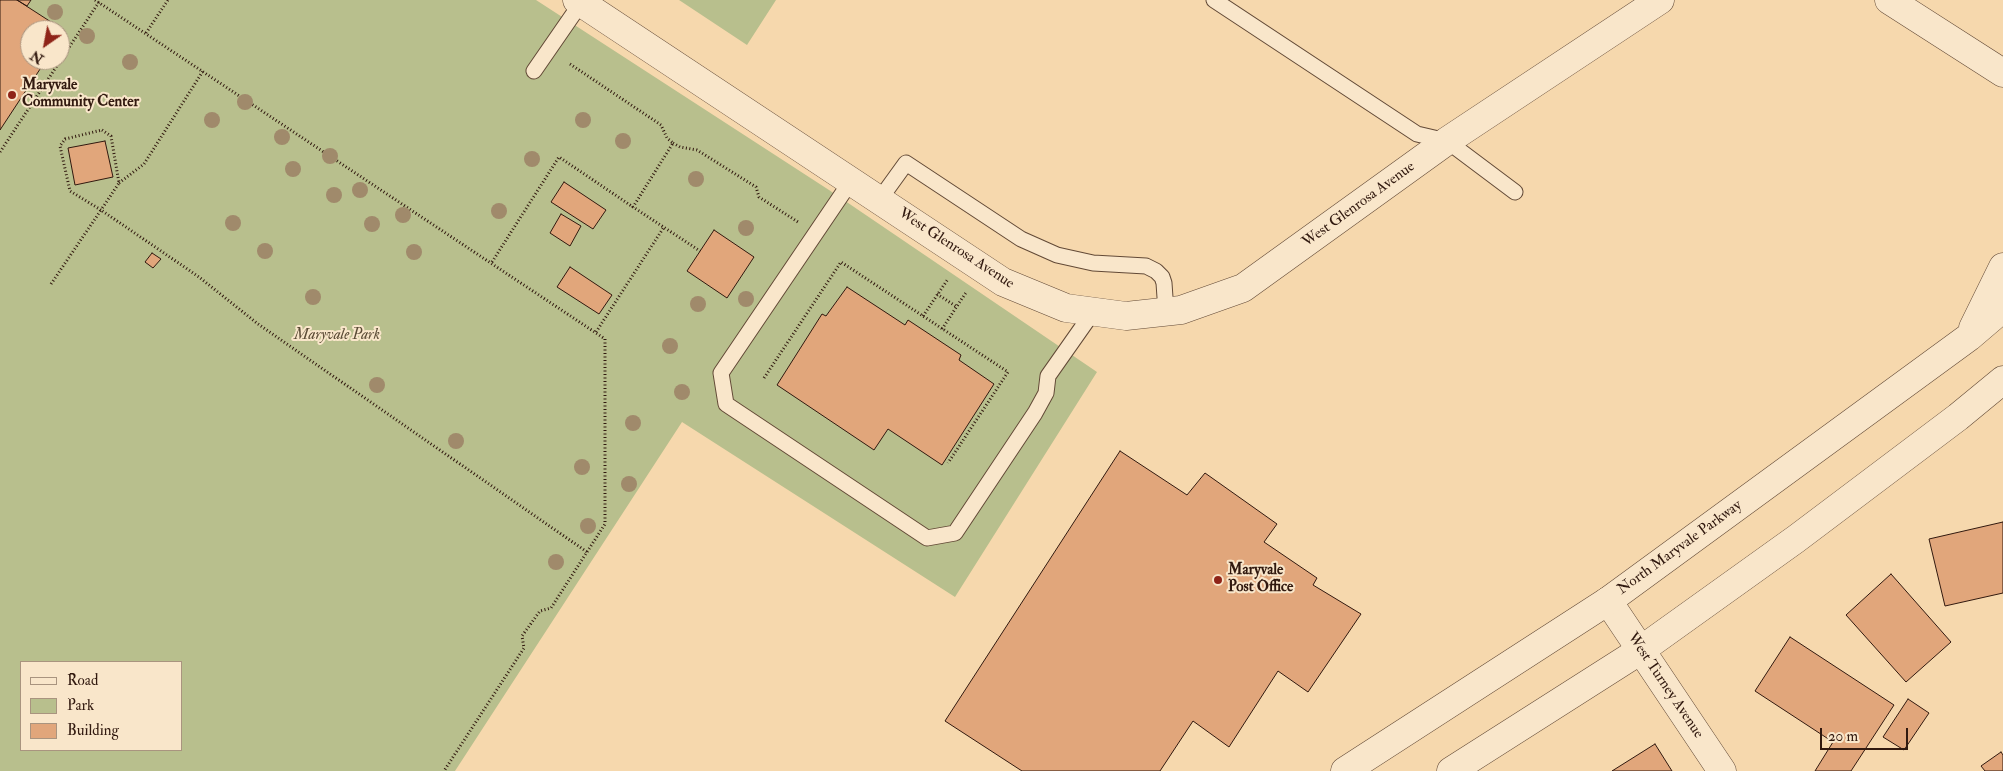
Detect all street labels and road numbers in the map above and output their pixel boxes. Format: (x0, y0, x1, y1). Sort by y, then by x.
street label: West Glenrosa Avenue (1299, 158, 1419, 252)
street label: West Glenrosa Avenue (895, 205, 1017, 293)
street label: North Maryvale Parkway (1614, 497, 1746, 599)
street label: West Turney Avenue (1623, 630, 1707, 742)

